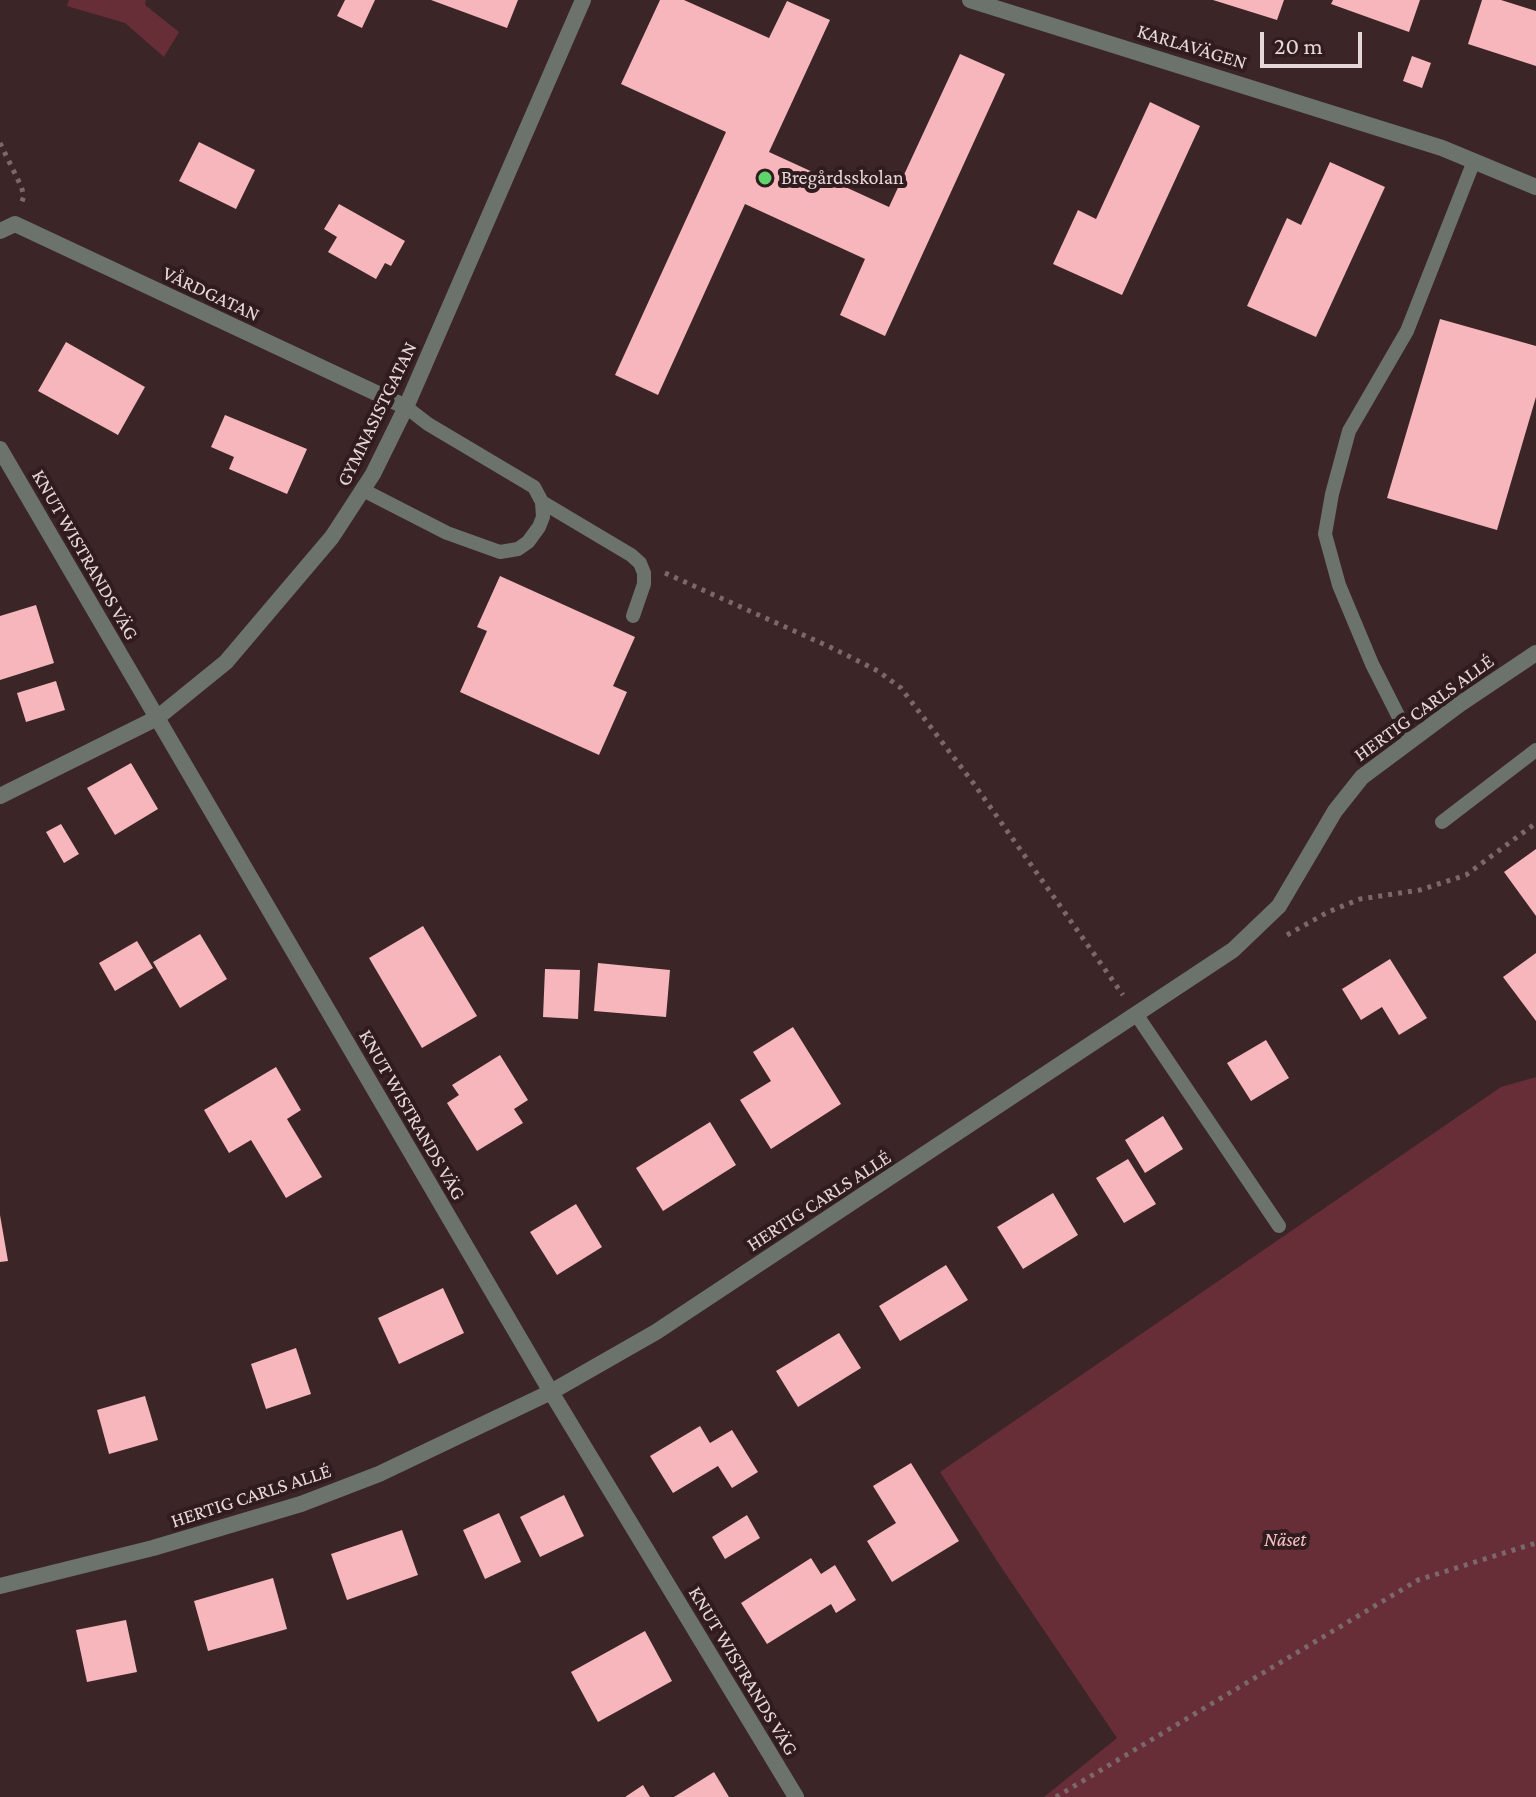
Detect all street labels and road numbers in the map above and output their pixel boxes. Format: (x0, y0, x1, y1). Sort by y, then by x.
street label: KARLAVÄGEN (1134, 19, 1250, 75)
street label: VÅRDGATAN (159, 261, 263, 327)
street label: GYMNASISTGATAN (332, 338, 422, 490)
street label: KNUT WISTRANDS VÄG (26, 465, 144, 645)
street label: HERTIG CARLS ALLÉ (1349, 649, 1499, 767)
street label: KNUT WISTRANDS VÄG (353, 1025, 471, 1205)
street label: HERTIG CARLS ALLÉ (742, 1145, 896, 1257)
street label: HERTIG CARLS ALLÉ (168, 1459, 334, 1533)
street label: KNUT WISTRANDS VÄG (683, 1582, 803, 1760)

